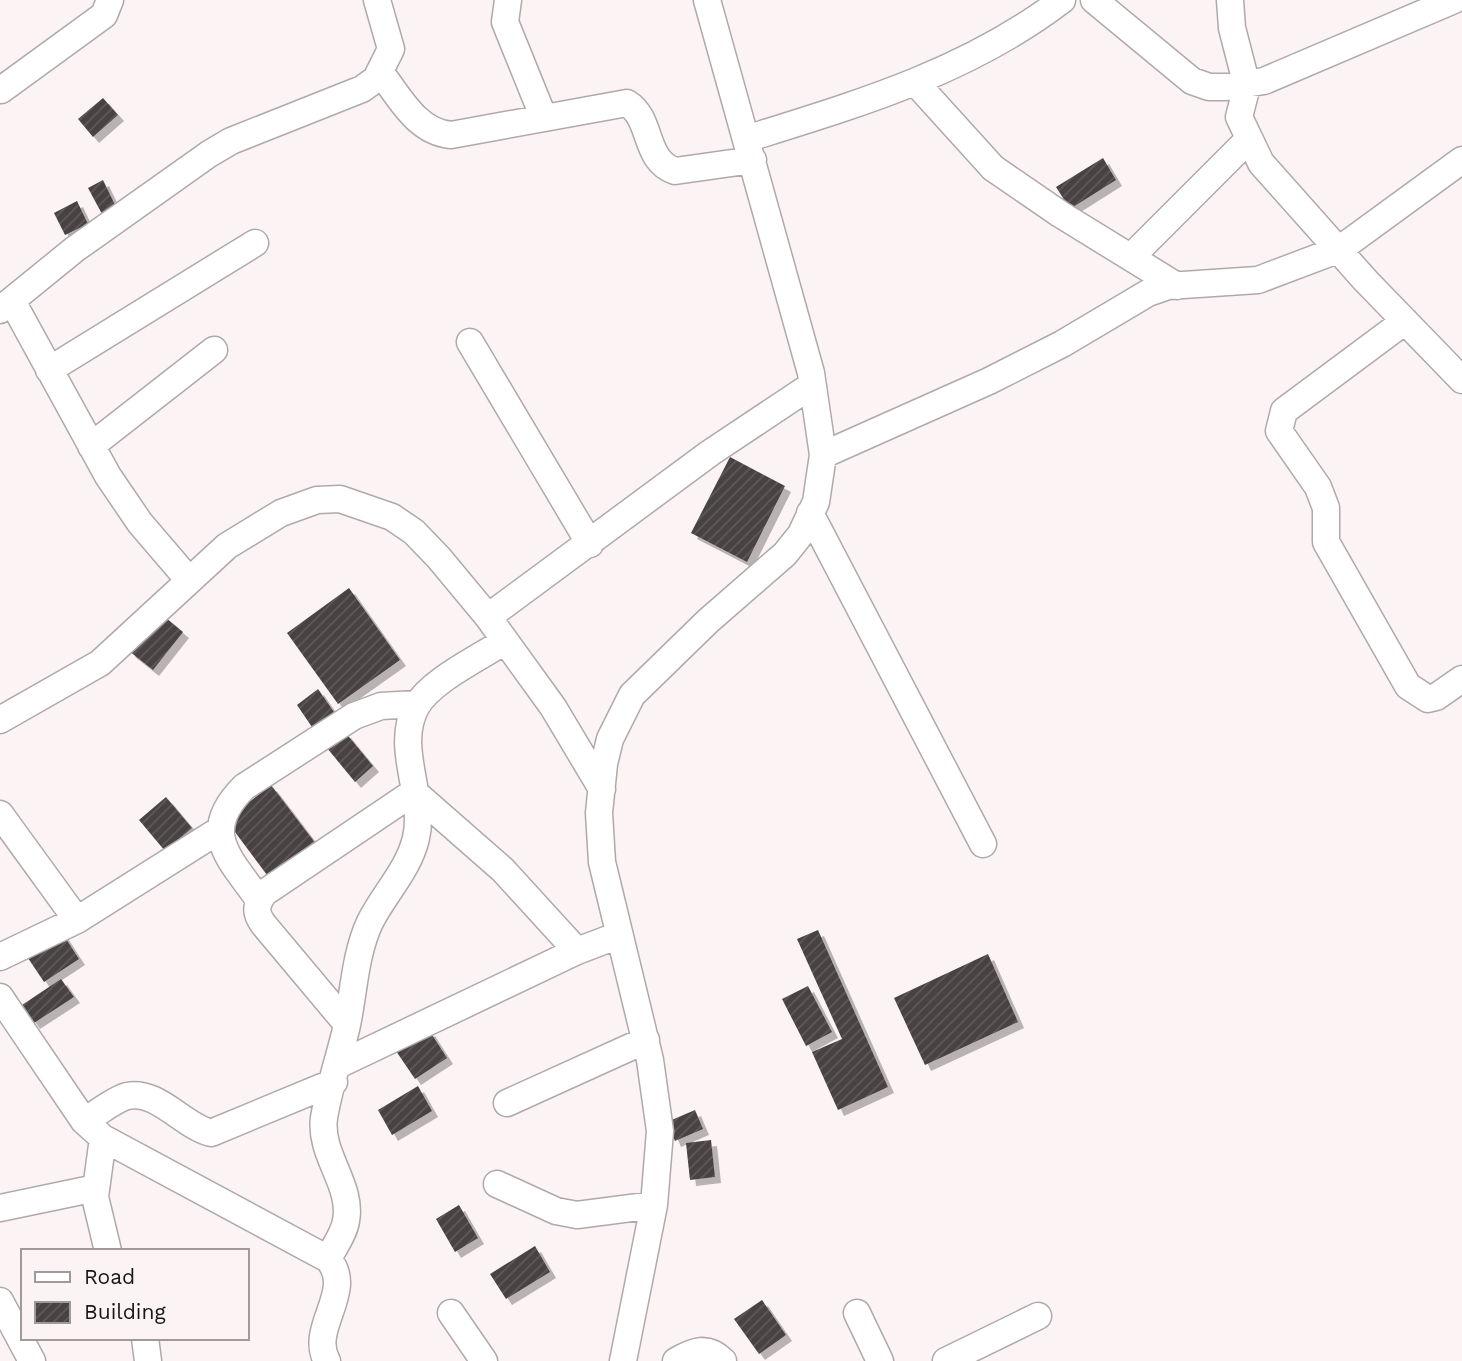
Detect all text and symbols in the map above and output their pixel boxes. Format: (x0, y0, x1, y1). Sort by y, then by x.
legend (21, 1249, 248, 1340)
text: Road (84, 1264, 135, 1289)
text: Building (84, 1299, 166, 1324)

